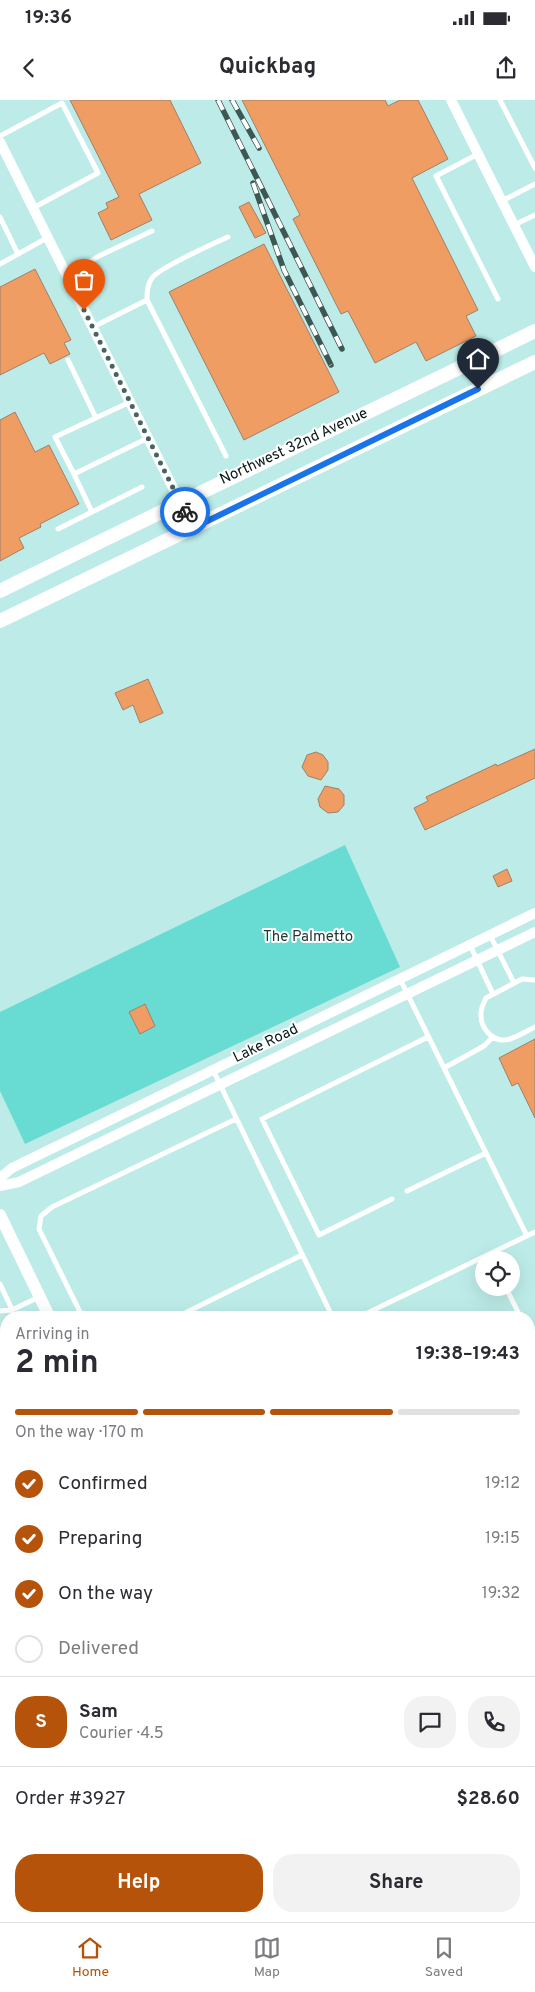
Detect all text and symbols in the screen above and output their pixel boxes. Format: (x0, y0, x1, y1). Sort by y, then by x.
text: 19:36 (25, 6, 72, 30)
icon: back (15, 54, 43, 82)
text: Quickbag (219, 54, 316, 81)
icon: share (492, 54, 520, 82)
pin (63, 259, 105, 310)
icon: bag (70, 266, 98, 294)
pin (457, 338, 499, 389)
icon: home (464, 345, 492, 373)
street label: Northwest 32nd Avenue (217, 404, 371, 490)
courier (160, 487, 210, 537)
icon: bike (171, 498, 199, 526)
park label: The Palmetto (263, 928, 353, 947)
street label: Lake Road (230, 1020, 302, 1068)
map controls (475, 1251, 520, 1296)
button: locate (475, 1251, 520, 1296)
text: Arriving in (15, 1325, 90, 1345)
text: 19:38–19:43 (416, 1342, 520, 1366)
text: 2 min (15, 1344, 99, 1384)
text: On the way · 170 m (15, 1423, 144, 1443)
icon: check (15, 1470, 43, 1498)
text: Confirmed (58, 1472, 148, 1496)
text: 19:12 (485, 1474, 520, 1494)
icon: check (15, 1525, 43, 1553)
text: Preparing (58, 1527, 142, 1551)
text: 19:15 (485, 1529, 520, 1549)
icon: check (15, 1580, 43, 1608)
text: On the way (58, 1582, 153, 1606)
text: 19:32 (482, 1584, 520, 1604)
text: Delivered (58, 1637, 139, 1661)
button: chat (404, 1696, 456, 1748)
button: phone (468, 1696, 520, 1748)
text: Sam (79, 1700, 118, 1724)
text: S (35, 1710, 47, 1734)
text: Courier · 4.5 (79, 1724, 164, 1744)
text: Order #3927 (15, 1787, 126, 1811)
text: $28.60 (457, 1787, 520, 1811)
button: Help (15, 1854, 263, 1912)
button: Share (273, 1854, 520, 1912)
tab: Home (72, 1934, 109, 1981)
tab: Map (253, 1934, 281, 1981)
tab: Saved (425, 1934, 463, 1981)

